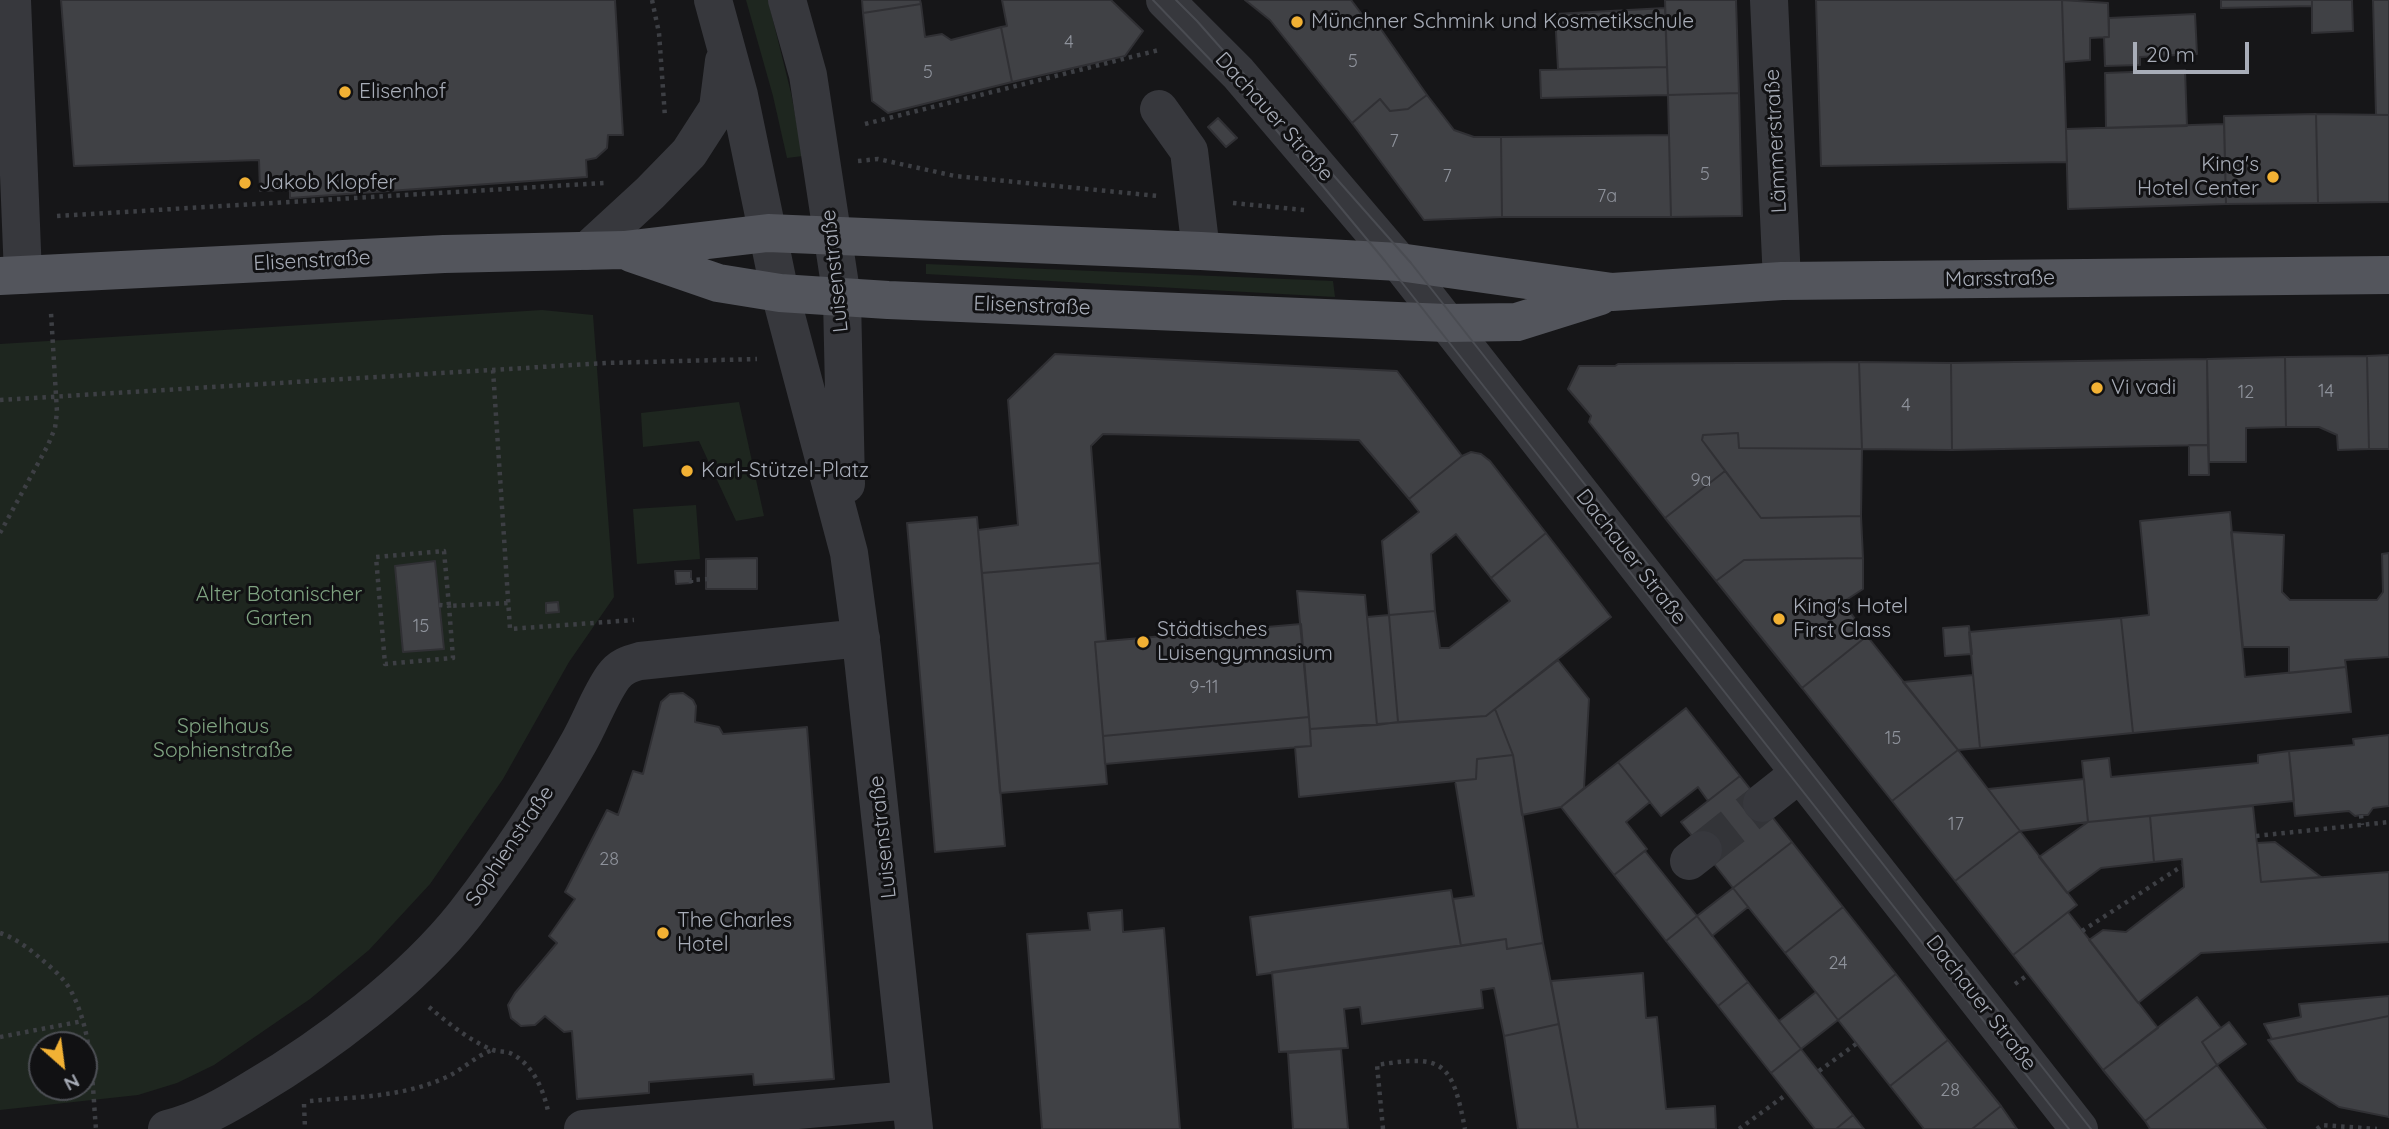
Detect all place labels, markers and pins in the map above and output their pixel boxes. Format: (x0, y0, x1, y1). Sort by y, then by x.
place label: Münchner Schmink und Kosmetikschule (1311, 9, 1694, 35)
marker: Münchner Schmink und Kosmetikschule (1289, 14, 1305, 30)
place label: Elisenhof (359, 79, 446, 105)
marker: Elisenhof (337, 84, 353, 100)
place label: King's Hotel Center (2137, 152, 2259, 202)
marker: King's Hotel Center (2265, 169, 2281, 185)
place label: Jakob Klopfer (259, 170, 397, 196)
marker: Jakob Klopfer (237, 175, 253, 191)
place label: Vi vadi (2111, 375, 2176, 401)
marker: Vi vadi (2089, 380, 2105, 396)
place label: Karl-Stützel-Platz (701, 458, 869, 484)
marker: Karl-Stützel-Platz (679, 463, 695, 479)
place label: King's Hotel First Class (1793, 594, 1908, 644)
marker: King's Hotel First Class (1771, 611, 1787, 627)
place label: Städtisches Luisengymnasium (1157, 617, 1333, 667)
marker: Städtisches Luisengymnasium (1135, 634, 1151, 650)
place label: The Charles Hotel (677, 908, 792, 958)
marker: The Charles Hotel (655, 925, 671, 941)

